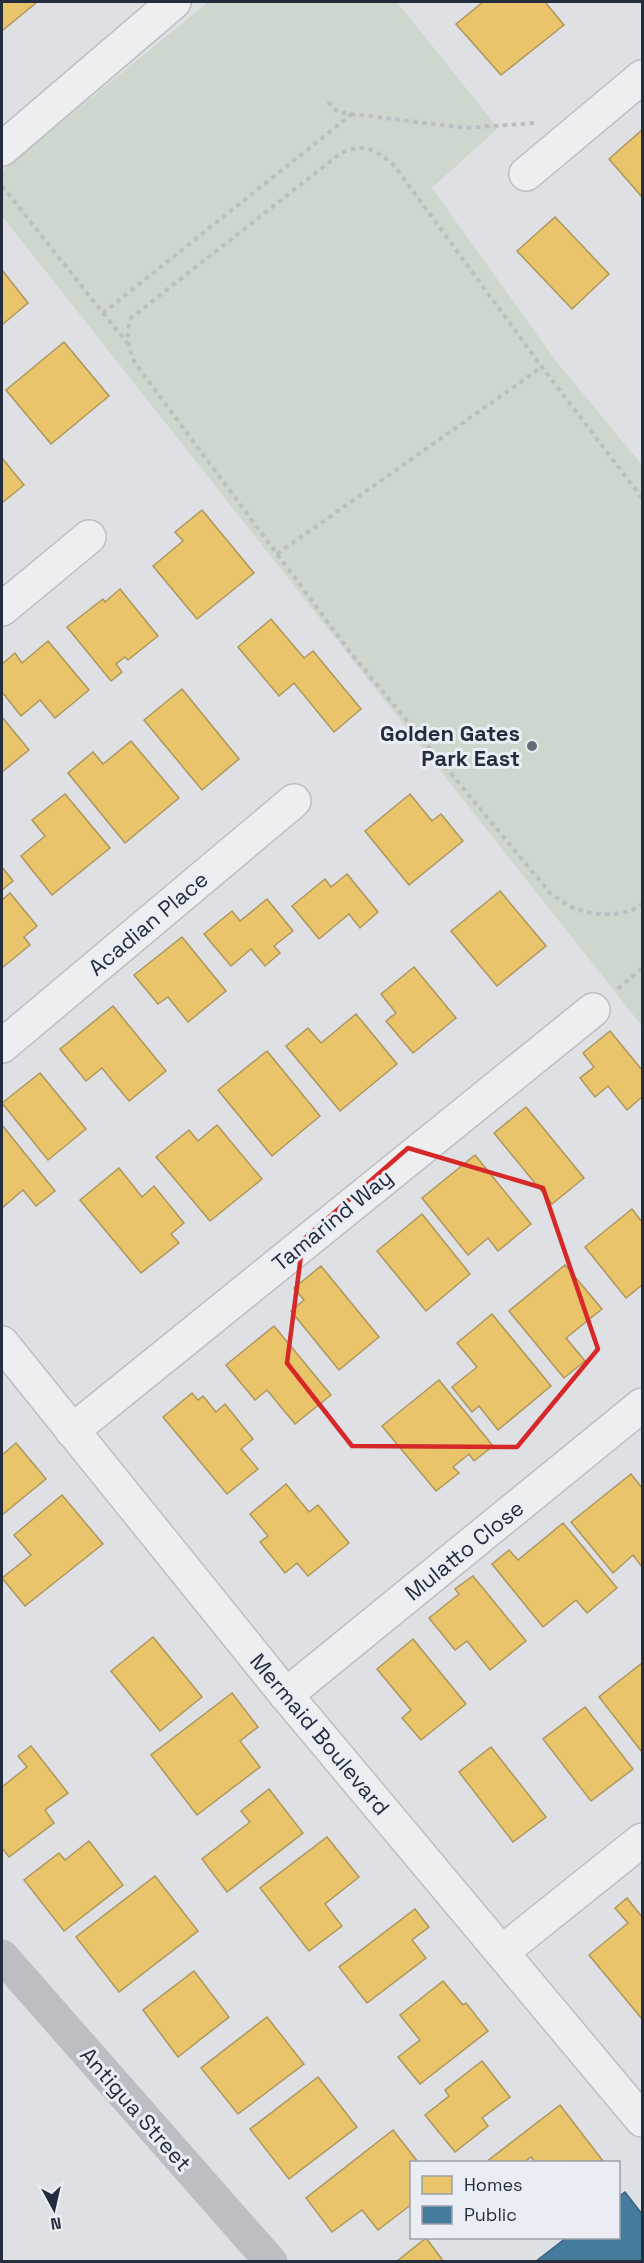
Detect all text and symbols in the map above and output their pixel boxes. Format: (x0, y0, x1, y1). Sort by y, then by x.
place label: Golden Gates Park East (380, 719, 520, 772)
marker: Golden Gates Park East (525, 739, 539, 753)
street label: Acadian Place (82, 865, 214, 981)
street label: Tamarind Way (266, 1163, 398, 1277)
street label: Mulatto Close (399, 1494, 529, 1606)
street label: Mermaid Boulevard (244, 1647, 396, 1821)
street label: Antigua Street (74, 2041, 198, 2177)
legend (410, 2161, 620, 2239)
text: Homes (464, 2173, 523, 2196)
north arrow (24, 2179, 84, 2239)
text: Public (464, 2203, 517, 2226)
text: N (49, 2212, 63, 2235)

